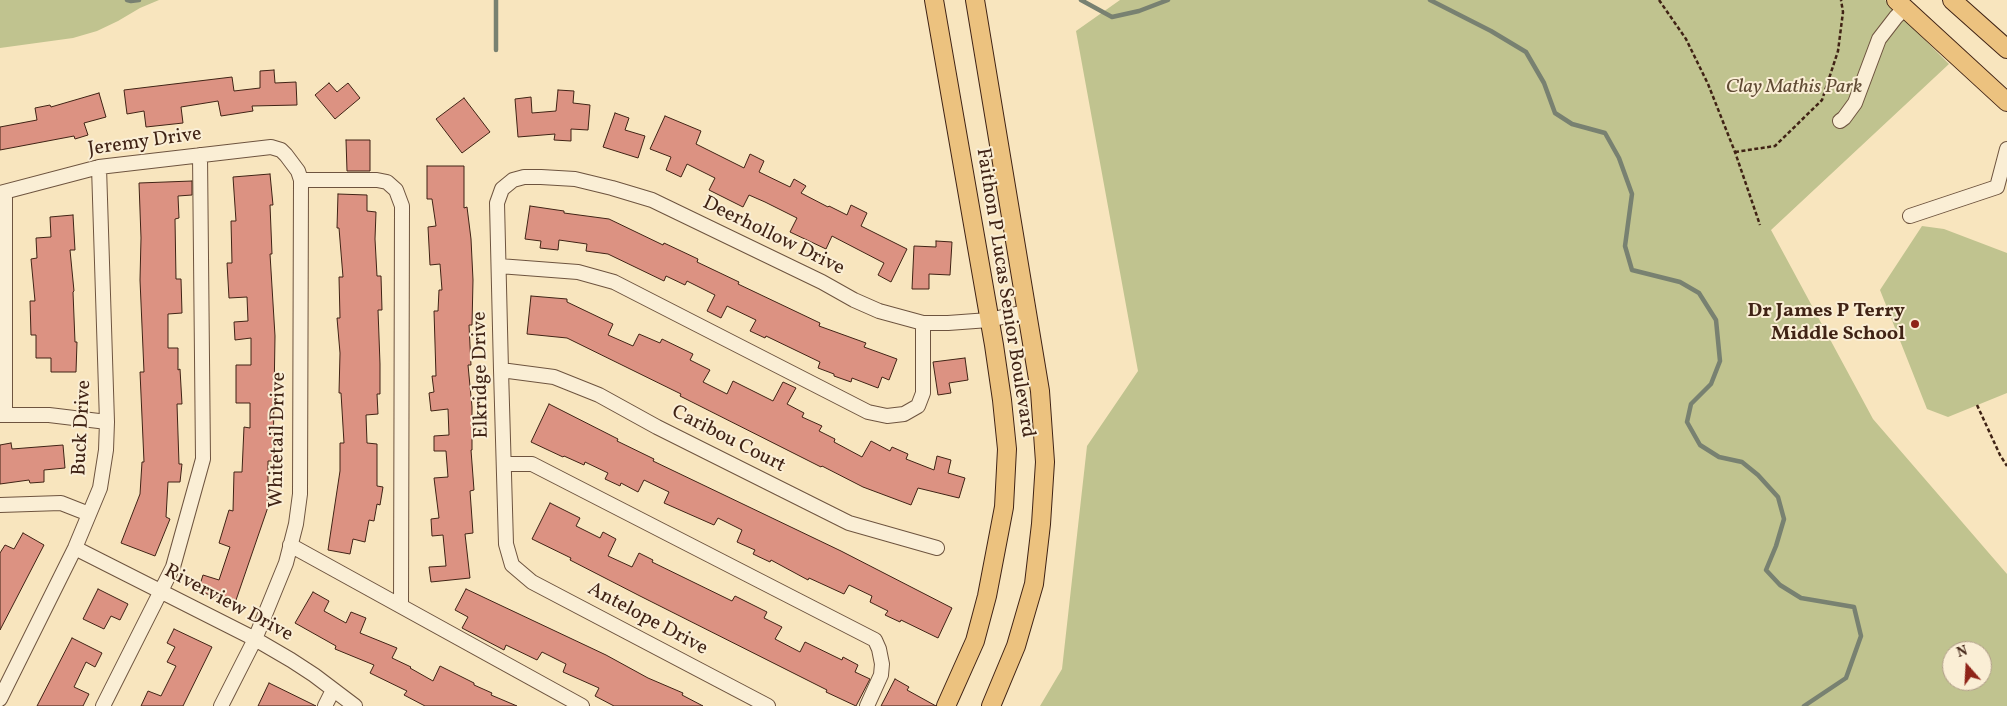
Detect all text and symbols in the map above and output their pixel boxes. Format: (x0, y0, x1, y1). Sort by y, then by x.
park label: Clay Mathis Park (1726, 76, 1862, 100)
street label: Jeremy Drive (87, 123, 203, 163)
street label: Faithon P Lucas Senior Boulevard (969, 147, 1039, 439)
street label: Deerhollow Drive (698, 192, 848, 282)
place label: Dr James P Terry Middle School (1748, 300, 1905, 347)
street label: Elkridge Drive (469, 311, 495, 439)
marker: Dr James P Terry Middle School (1909, 318, 1921, 330)
street label: Whitetail Drive (266, 372, 292, 508)
street label: Buck Drive (69, 379, 97, 477)
street label: Caribou Court (667, 401, 789, 479)
street label: Riverview Drive (160, 560, 296, 648)
street label: Antelope Drive (583, 578, 711, 662)
north arrow (1942, 641, 1992, 691)
text: N (1954, 642, 1970, 663)

